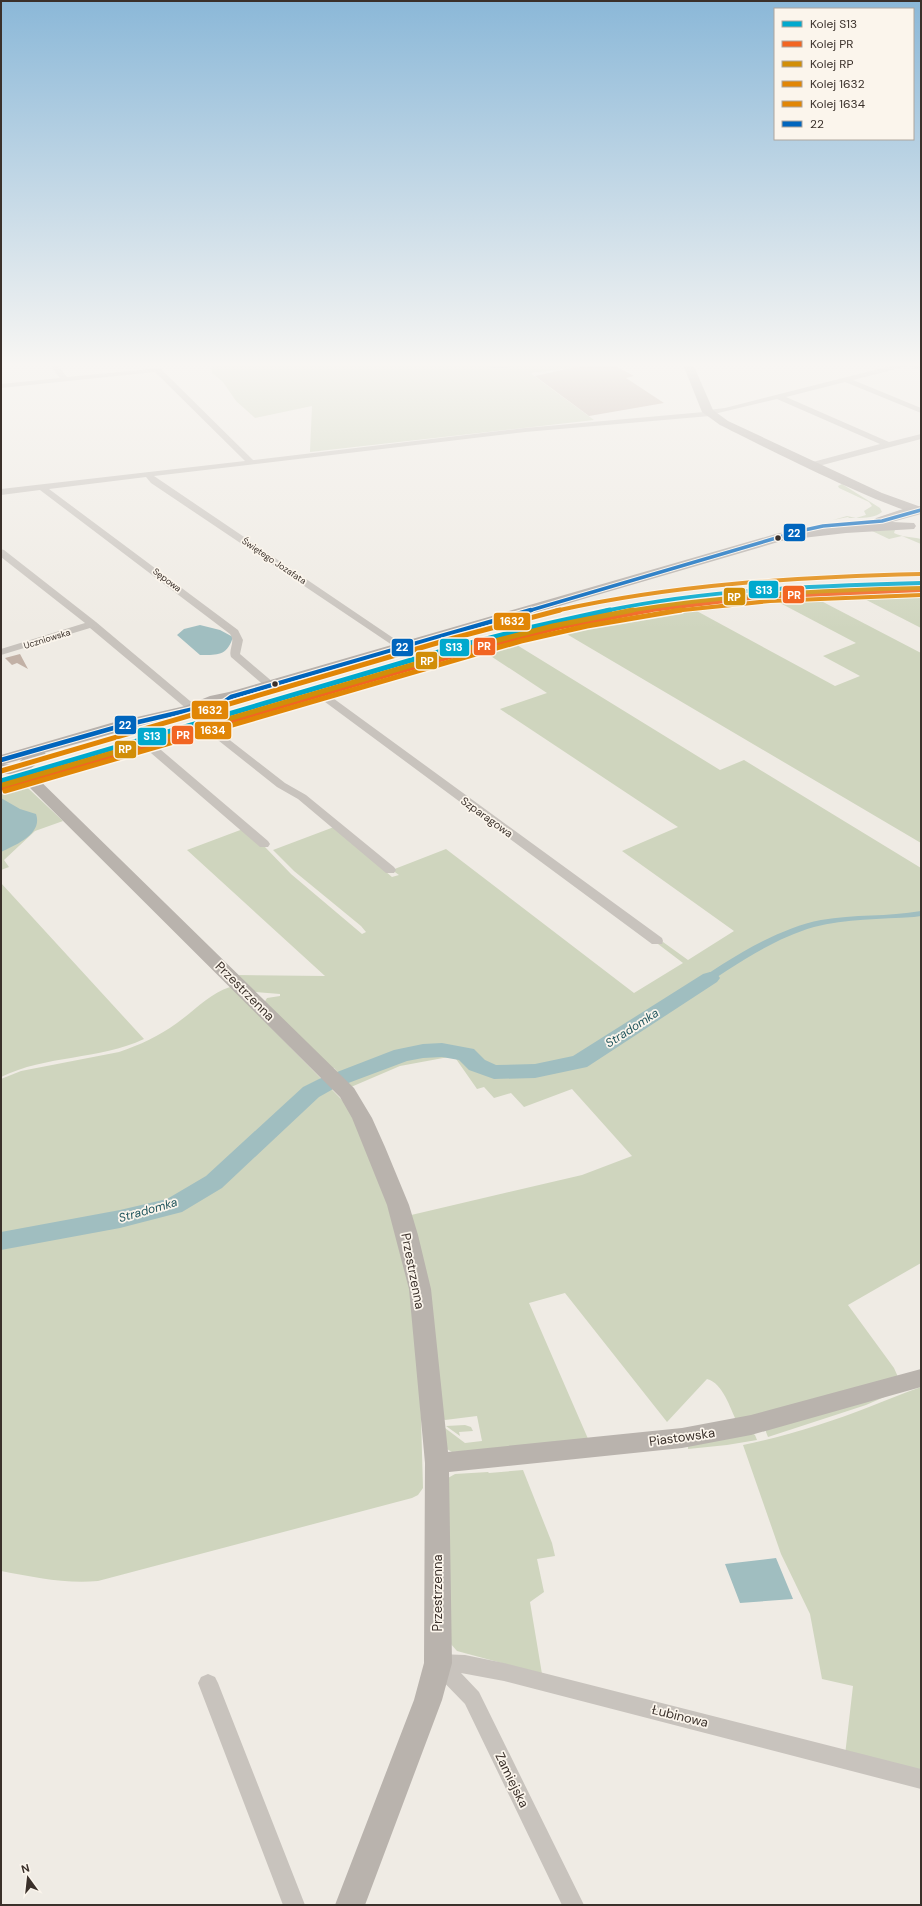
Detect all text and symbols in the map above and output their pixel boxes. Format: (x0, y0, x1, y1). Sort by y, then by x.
legend (774, 8, 914, 140)
text: Kolej S13 (810, 16, 857, 32)
text: Kolej PR (810, 36, 853, 52)
text: Kolej RP (810, 56, 853, 72)
text: Kolej 1632 (810, 76, 865, 92)
text: Kolej 1634 (810, 96, 865, 112)
text: 22 (810, 116, 824, 132)
line badge: 22 (783, 523, 806, 542)
text: 22 (788, 526, 800, 540)
unlabelled marker (773, 533, 783, 543)
street label: Świętego Jozafata (239, 534, 309, 587)
street label: Sępowa (150, 565, 184, 595)
line badge: S13 (748, 580, 779, 599)
text: S13 (755, 583, 773, 597)
line badge: PR (782, 585, 805, 604)
line badge: RP (723, 587, 746, 606)
text: PR (787, 588, 801, 602)
text: RP (727, 590, 741, 604)
line badge: 1632 (493, 612, 531, 631)
text: 1632 (500, 614, 524, 628)
street label: Uczniowska (22, 626, 72, 652)
line badge: PR (473, 637, 496, 656)
line badge: 22 (391, 638, 414, 657)
line badge: S13 (439, 638, 470, 657)
text: PR (477, 639, 491, 653)
text: 22 (396, 640, 408, 654)
text: S13 (445, 640, 463, 654)
line badge: RP (415, 651, 438, 670)
text: RP (420, 654, 434, 668)
unlabelled marker (270, 679, 280, 689)
line badge: 1632 (191, 700, 229, 720)
text: 1632 (198, 703, 222, 717)
line badge: 22 (114, 715, 137, 735)
text: 22 (119, 718, 131, 732)
line badge: 1634 (194, 721, 232, 740)
text: 1634 (201, 723, 225, 737)
line badge: PR (171, 725, 194, 745)
line badge: S13 (137, 727, 167, 746)
text: PR (176, 728, 190, 742)
text: S13 (143, 729, 161, 743)
line badge: RP (114, 740, 137, 759)
text: RP (118, 742, 132, 756)
street label: Szparagowa (458, 793, 516, 841)
street label: Przestrzenna (212, 958, 278, 1024)
water label: Stradomka (602, 1005, 662, 1051)
water label: Stradomka (117, 1194, 180, 1226)
street label: Przestrzenna (397, 1232, 429, 1310)
street label: Piastowska (648, 1424, 716, 1450)
street label: Przestrzenna (429, 1554, 446, 1632)
street label: Łubinowa (650, 1701, 710, 1731)
street label: Zamiejska (491, 1750, 533, 1810)
north arrow (8, 1858, 48, 1898)
text: N (20, 1861, 31, 1876)

